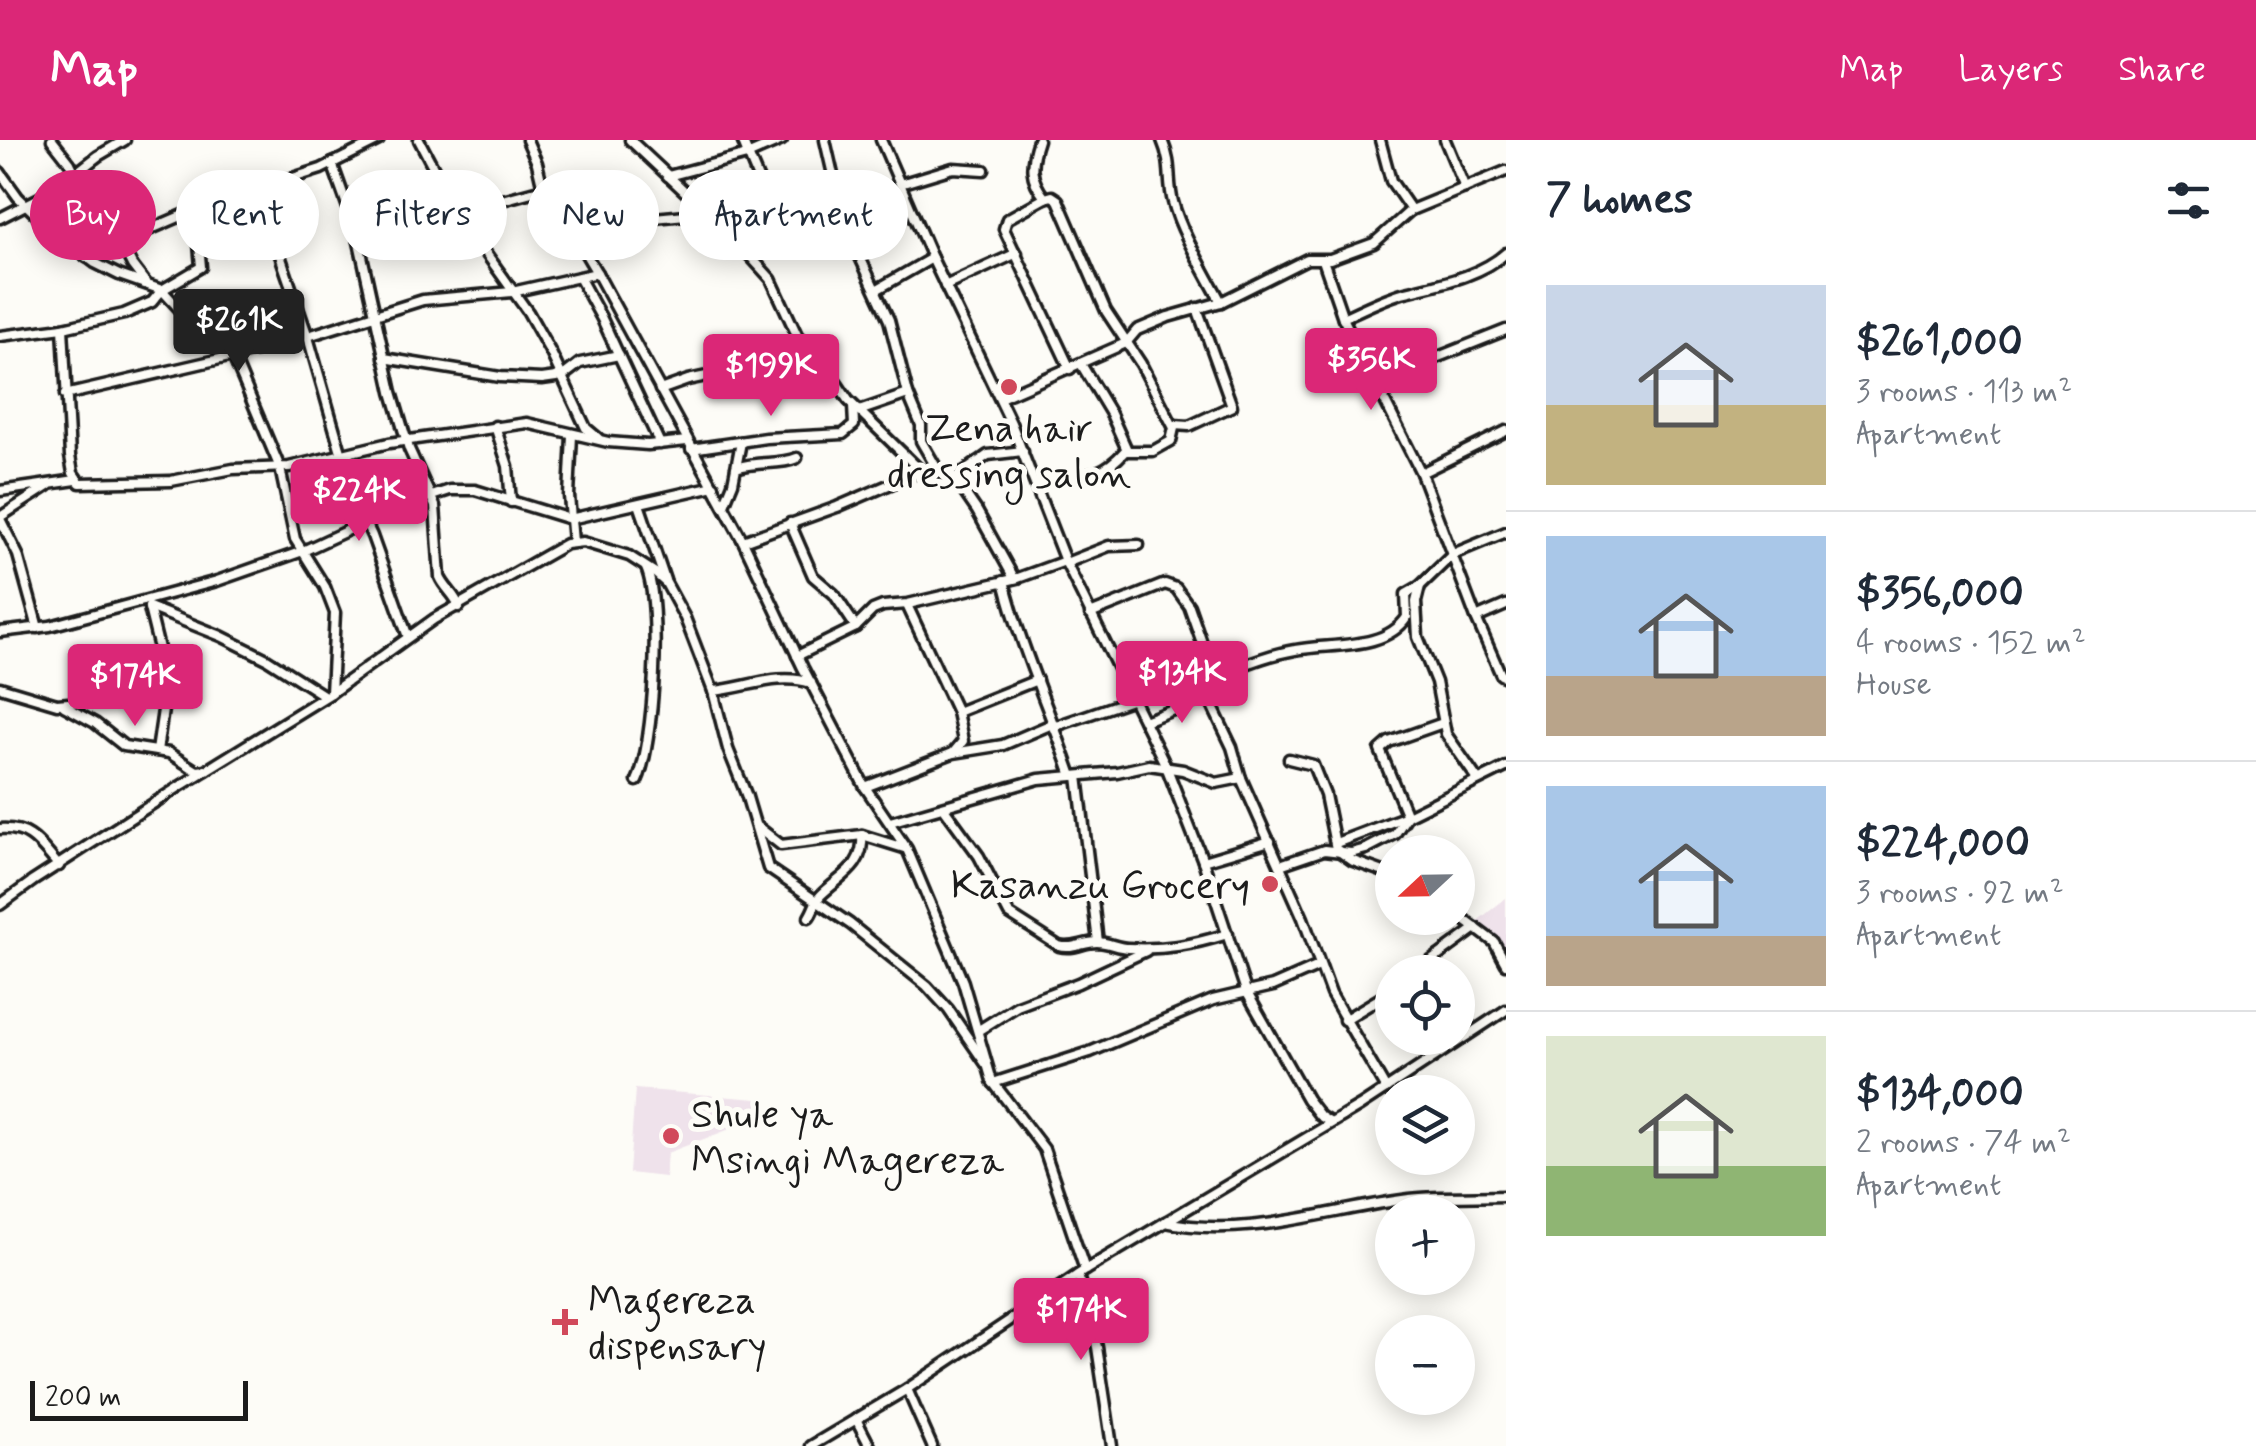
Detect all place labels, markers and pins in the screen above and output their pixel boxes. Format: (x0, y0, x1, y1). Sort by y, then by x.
pin: $261K (169, 289, 309, 374)
pin: $356K (1301, 328, 1441, 413)
pin: $199K (701, 334, 841, 419)
marker: Zena hair dressing salon (998, 376, 1020, 398)
place label: Zena hair dressing salon (887, 404, 1131, 505)
pin: $224K (289, 459, 429, 544)
pin: $134K (1112, 641, 1252, 726)
pin: $174K (65, 644, 205, 729)
place label: Kasanzu Grocery (951, 861, 1250, 913)
marker: Kasanzu Grocery (1259, 873, 1281, 895)
place label: Shule ya Msingi Magereza (691, 1090, 1005, 1191)
marker: Shule ya Msingi Magereza (660, 1125, 682, 1147)
place label: Magereza dispensary (588, 1276, 767, 1374)
pin: $174K (1011, 1278, 1151, 1363)
marker: Magereza dispensary (552, 1309, 578, 1335)

